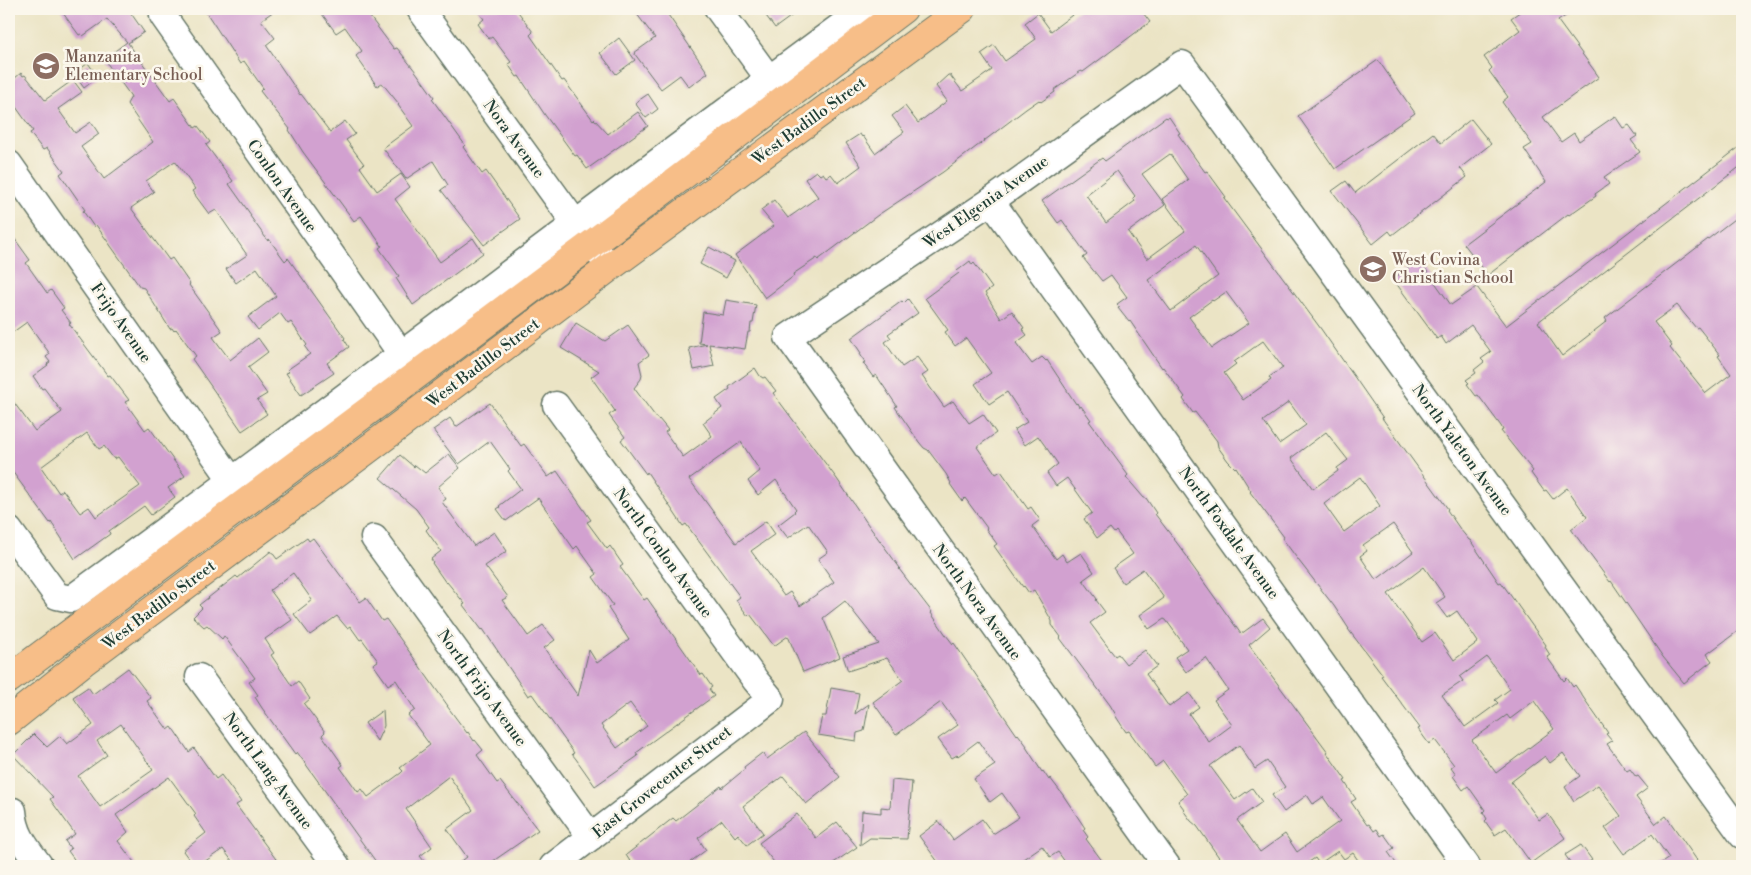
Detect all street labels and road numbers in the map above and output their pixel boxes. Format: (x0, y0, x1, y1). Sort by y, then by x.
street label: West Badillo Street (747, 73, 870, 170)
street label: Nora Avenue (479, 96, 549, 182)
street label: Conlon Avenue (243, 136, 321, 236)
street label: West Elgenia Avenue (919, 151, 1053, 253)
street label: Frijo Avenue (86, 279, 156, 367)
street label: West Badillo Street (422, 314, 544, 413)
street label: North Yaleton Avenue (1408, 380, 1516, 520)
street label: North Foxdale Avenue (1174, 463, 1284, 603)
street label: North Conlon Avenue (609, 484, 717, 622)
street label: North Nora Avenue (928, 540, 1026, 664)
street label: West Badillo Street (98, 556, 220, 655)
street label: North Frijo Avenue (433, 626, 531, 750)
street label: North Lang Avenue (219, 709, 317, 833)
street label: East Grovecenter Street (588, 721, 736, 843)

